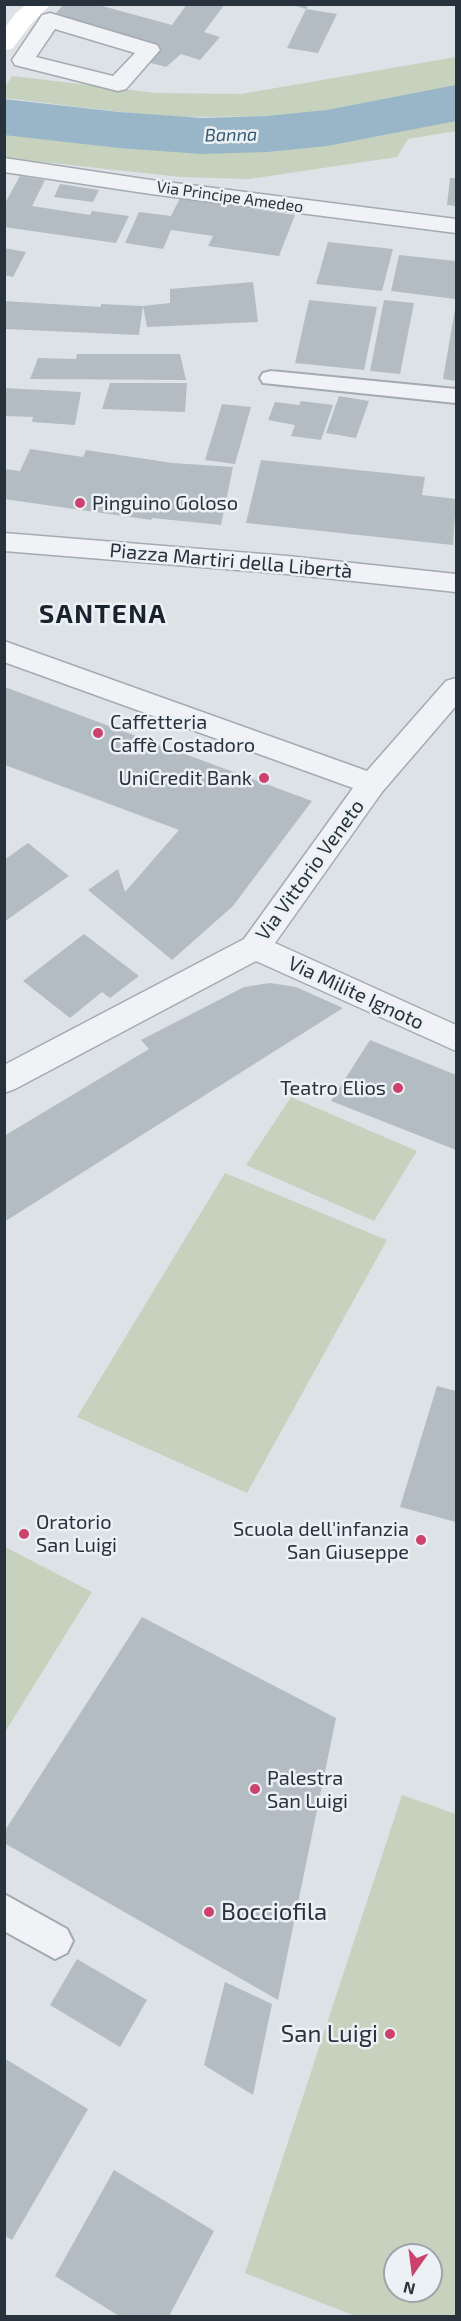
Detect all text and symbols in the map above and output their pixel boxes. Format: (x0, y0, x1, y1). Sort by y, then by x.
water label: Banna (205, 124, 257, 146)
street label: Via Principe Amedeo (155, 177, 305, 217)
place label: Pinguino Goloso (92, 491, 238, 515)
marker: Pinguino Goloso (73, 496, 87, 510)
street label: Piazza Martiri della Libertà (109, 538, 353, 584)
district label: SANTENA (39, 598, 167, 630)
place label: Caffetteria Caffè Costadoro (110, 710, 255, 757)
marker: Caffetteria Caffè Costadoro (91, 726, 105, 740)
place label: UniCredit Bank (119, 766, 252, 790)
marker: UniCredit Bank (257, 771, 271, 785)
street label: Via Vittorio Veneto (251, 795, 369, 945)
street label: Via Milite Ignoto (284, 951, 428, 1035)
place label: Teatro Elios (280, 1076, 386, 1100)
marker: Teatro Elios (391, 1081, 405, 1095)
place label: Oratorio San Luigi (36, 1510, 117, 1557)
place label: Scuola dell'infanzia San Giuseppe (233, 1517, 409, 1564)
marker: Oratorio San Luigi (17, 1527, 31, 1541)
marker: Scuola dell'infanzia San Giuseppe (414, 1533, 428, 1547)
place label: Palestra San Luigi (267, 1766, 348, 1813)
marker: Palestra San Luigi (248, 1782, 262, 1796)
place label: Bocciofila (221, 1898, 327, 1926)
marker: Bocciofila (202, 1905, 216, 1919)
place label: San Luigi (281, 2020, 378, 2048)
marker: San Luigi (383, 2027, 397, 2041)
north arrow (383, 2243, 443, 2303)
text: N (401, 2278, 417, 2300)

